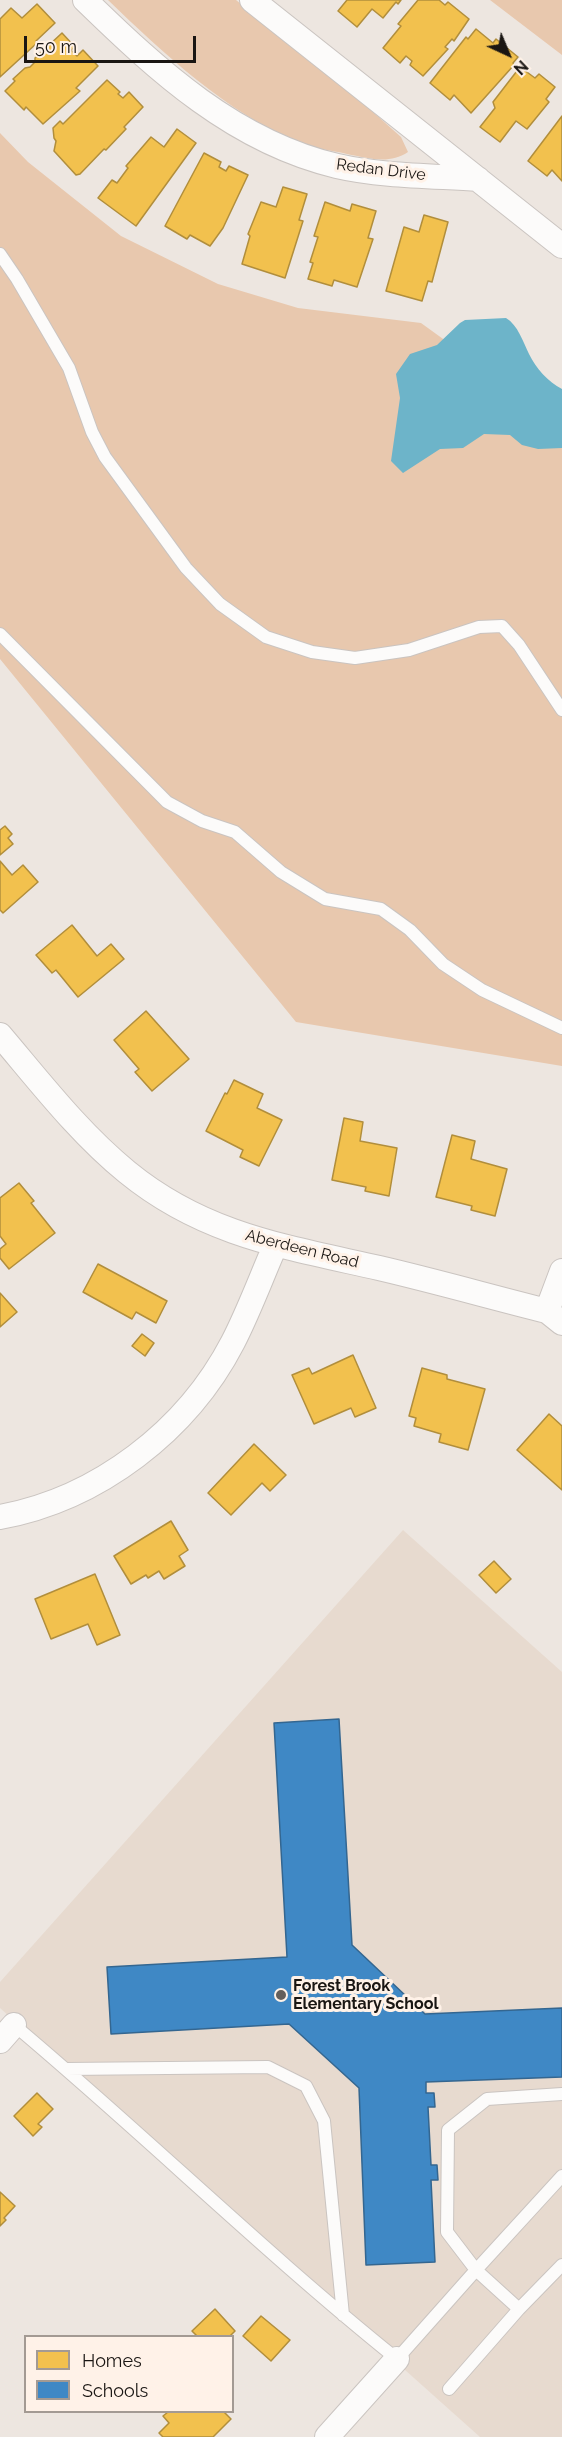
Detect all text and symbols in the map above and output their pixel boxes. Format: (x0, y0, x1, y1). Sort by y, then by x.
scale bar (27, 24, 200, 62)
north arrow (478, 24, 538, 84)
text: 50 m (35, 36, 77, 57)
text: N (510, 56, 532, 78)
street label: Redan Drive (335, 155, 427, 185)
street label: Aberdeen Road (243, 1226, 361, 1272)
place label: Forest Brook Elementary School (293, 1976, 438, 2014)
marker: Forest Brook Elementary School (274, 1988, 288, 2002)
legend (24, 2335, 234, 2413)
text: Homes (82, 2350, 142, 2371)
text: Schools (82, 2380, 148, 2401)

